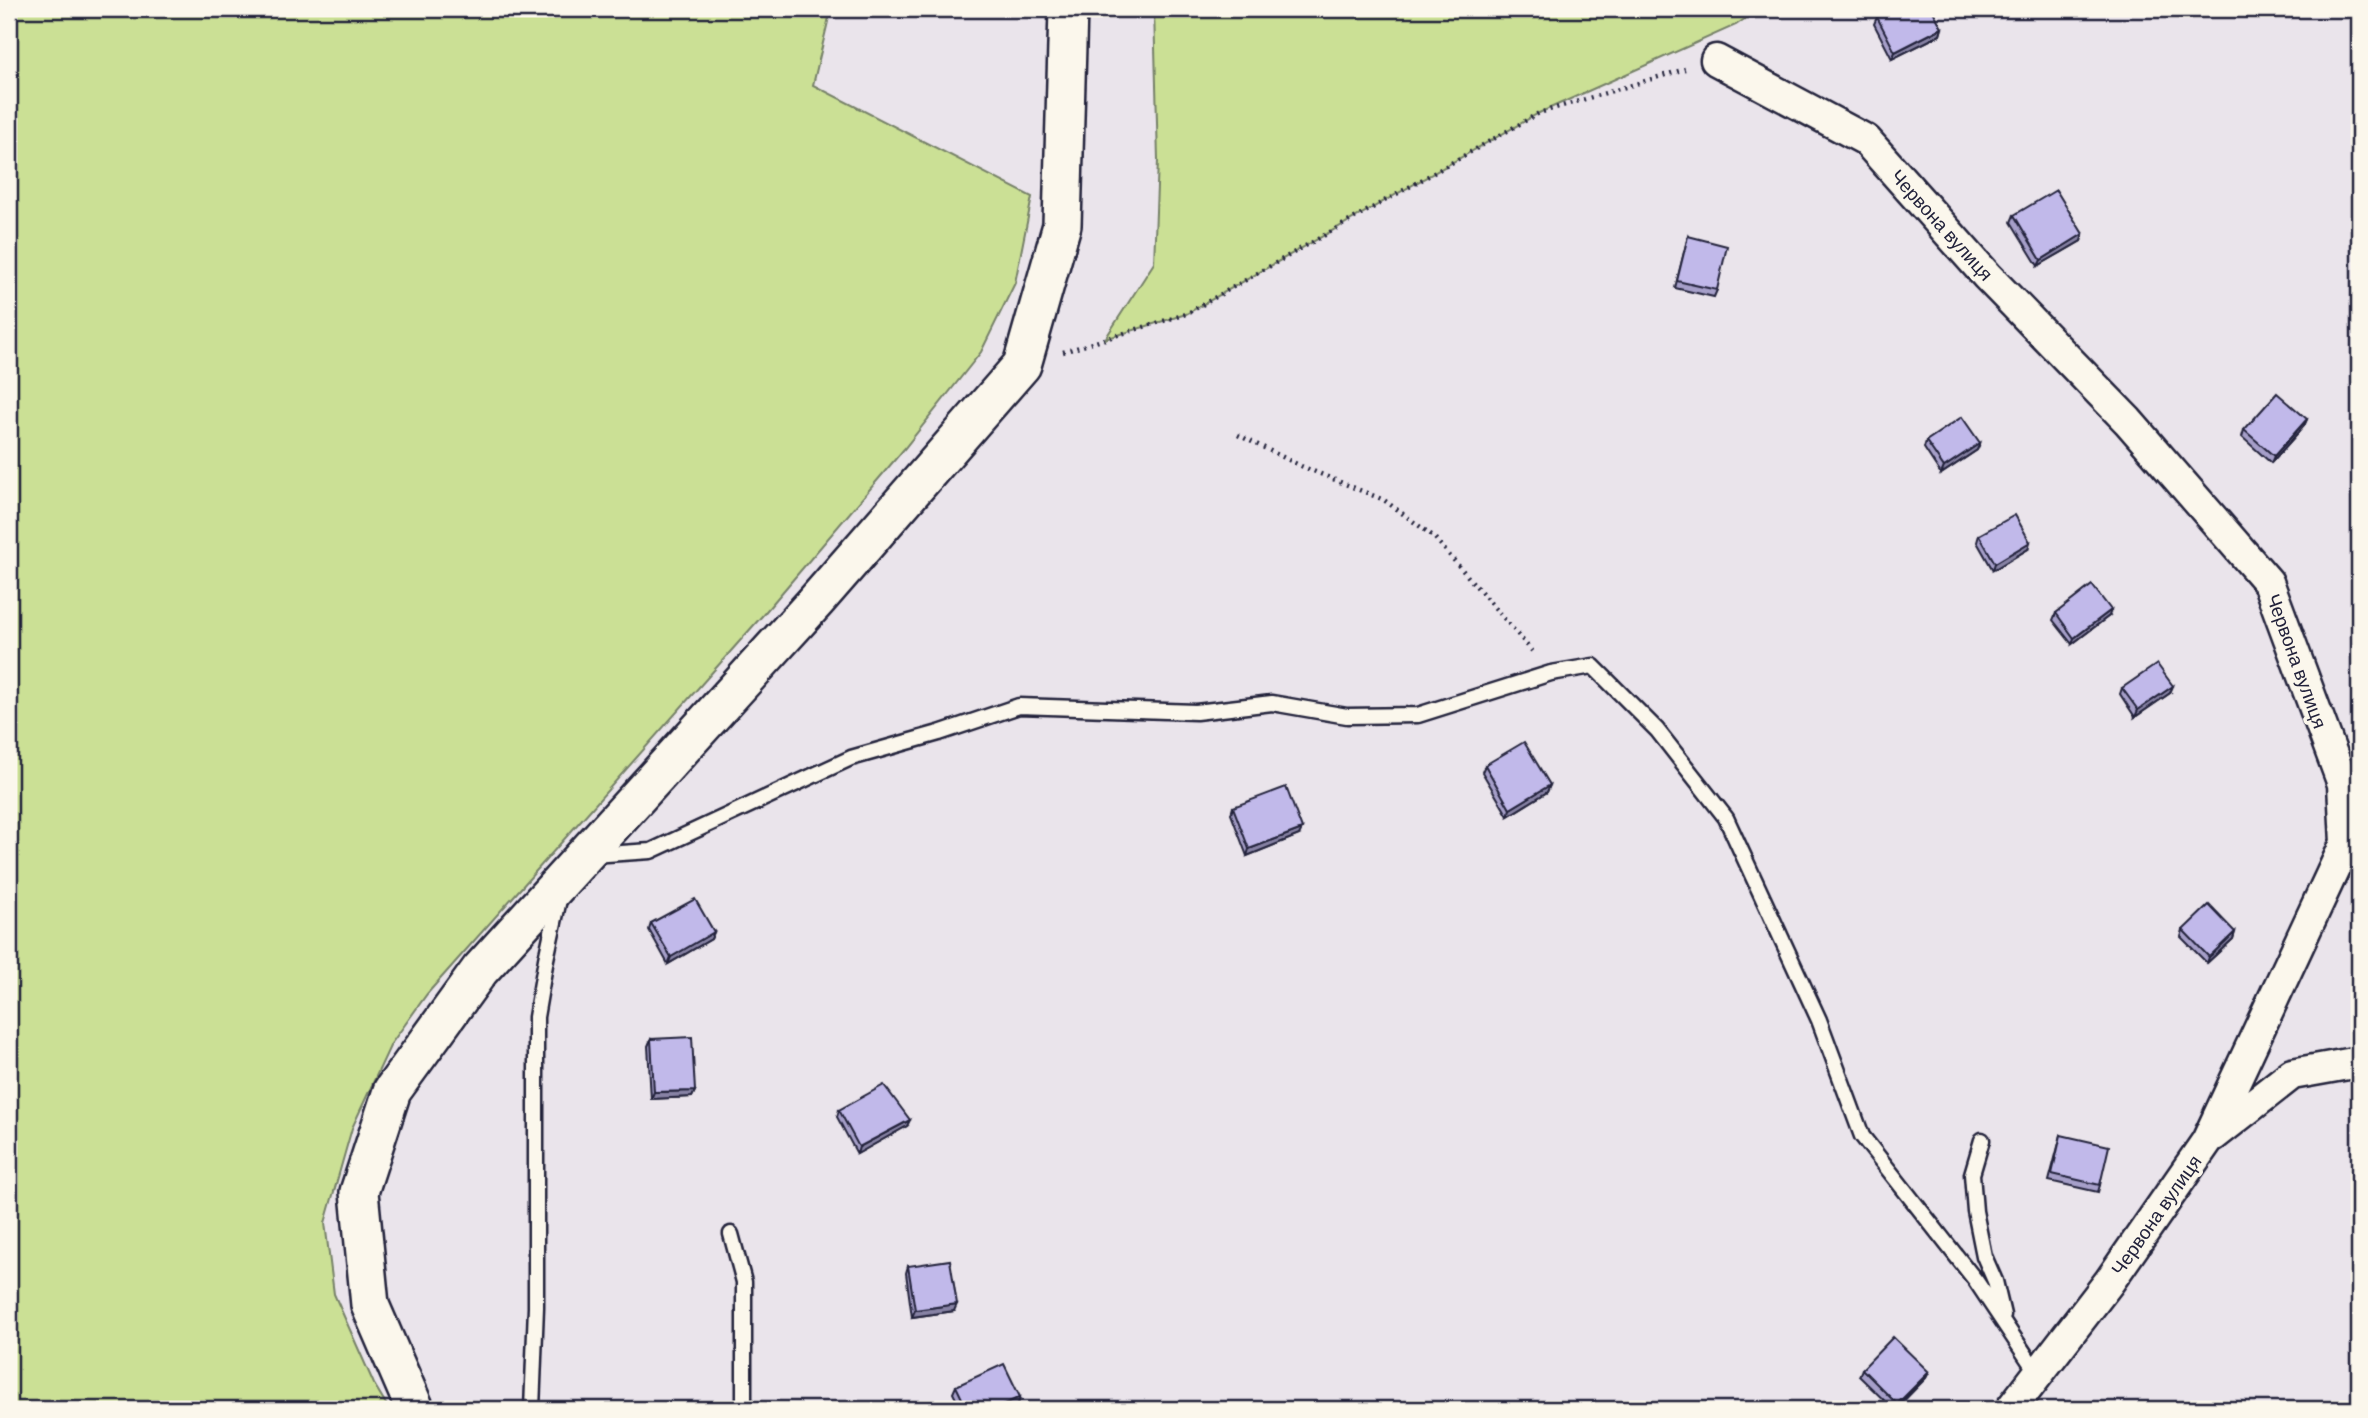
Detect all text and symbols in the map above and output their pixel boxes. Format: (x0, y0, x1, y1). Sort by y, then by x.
street label: Червона вулиця (1886, 164, 1998, 286)
street label: Червона вулиця (2262, 590, 2332, 732)
street label: Червона вулиця (2106, 1150, 2206, 1280)

